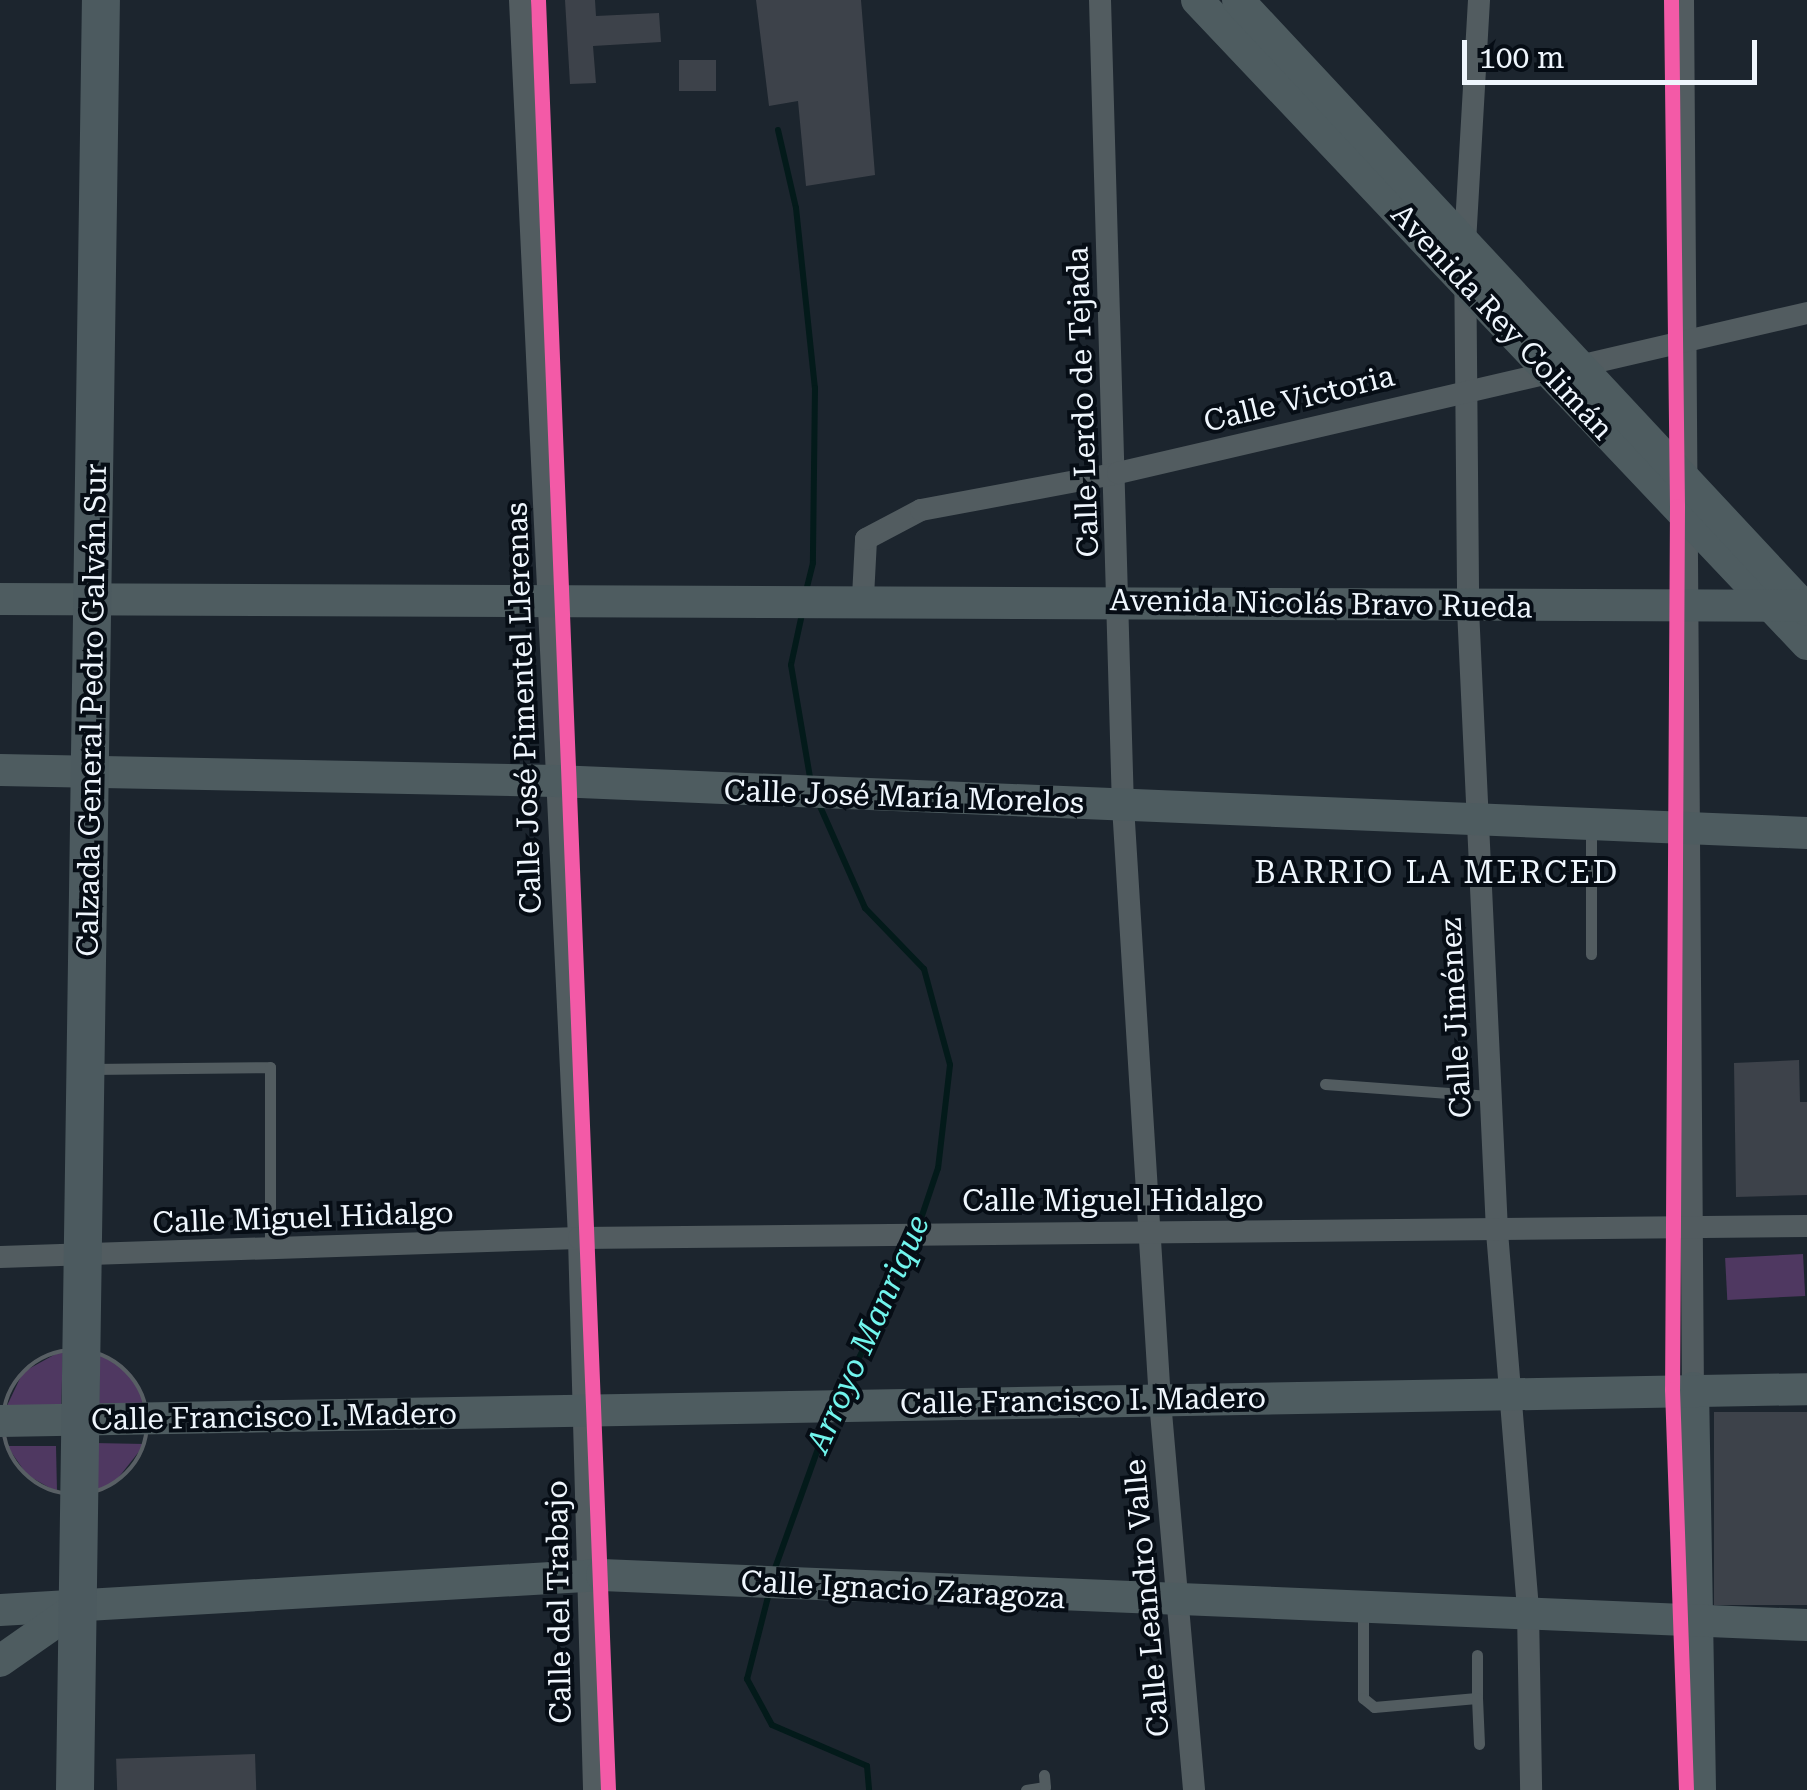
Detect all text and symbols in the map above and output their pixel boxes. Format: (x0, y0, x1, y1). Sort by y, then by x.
scale bar (1467, 20, 1762, 82)
text: 100 m (1479, 40, 1564, 75)
street label: Avenida Rey Colimán (1383, 197, 1621, 447)
street label: Calle Lerdo de Tejada (1060, 246, 1106, 558)
street label: Calle Victoria (1200, 358, 1398, 440)
street label: Calzada General Pedro Galván Sur (70, 463, 114, 957)
street label: Calle José Pimentel Llerenas (499, 501, 549, 915)
street label: Avenida Nicolás Bravo Rueda (1109, 582, 1533, 626)
street label: Calle José María Morelos (723, 773, 1085, 821)
district label: BARRIO LA MERCED (1254, 853, 1620, 891)
street label: Calle Jiménez (1433, 917, 1479, 1119)
street label: Calle Miguel Hidalgo (962, 1183, 1264, 1219)
street label: Calle Miguel Hidalgo (152, 1195, 454, 1241)
water label: Arroyo Manrique (798, 1209, 938, 1459)
street label: Calle Francisco I. Madero (900, 1380, 1266, 1422)
street label: Calle Francisco I. Madero (91, 1396, 457, 1438)
street label: Calle Leandro Valle (1117, 1458, 1177, 1738)
street label: Calle del Trabajo (539, 1480, 579, 1724)
street label: Calle Ignacio Zaragoza (740, 1564, 1066, 1616)

